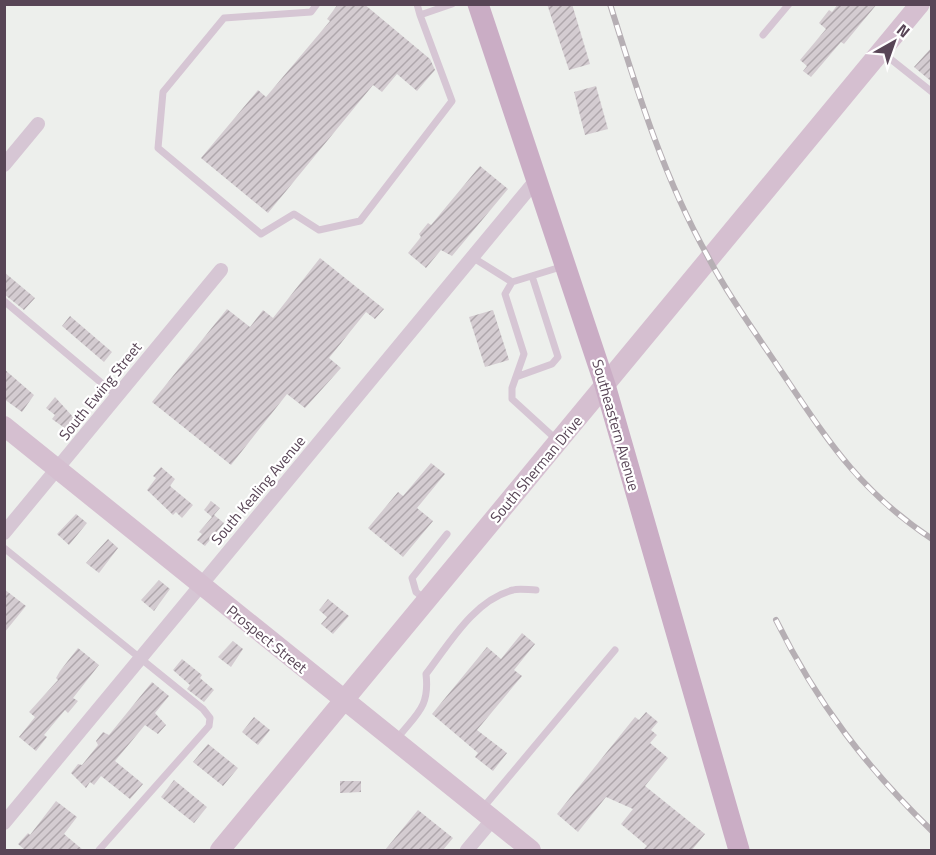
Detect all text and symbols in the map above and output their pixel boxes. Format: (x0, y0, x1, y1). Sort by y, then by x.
north arrow (864, 12, 924, 72)
text: N (892, 18, 916, 43)
street label: South Ewing Street (53, 336, 148, 445)
street label: Southeastern Avenue (586, 357, 646, 493)
street label: South Sherman Drive (484, 410, 588, 528)
street label: South Kealing Avenue (205, 430, 311, 550)
street label: Prospect Street (222, 599, 313, 679)

